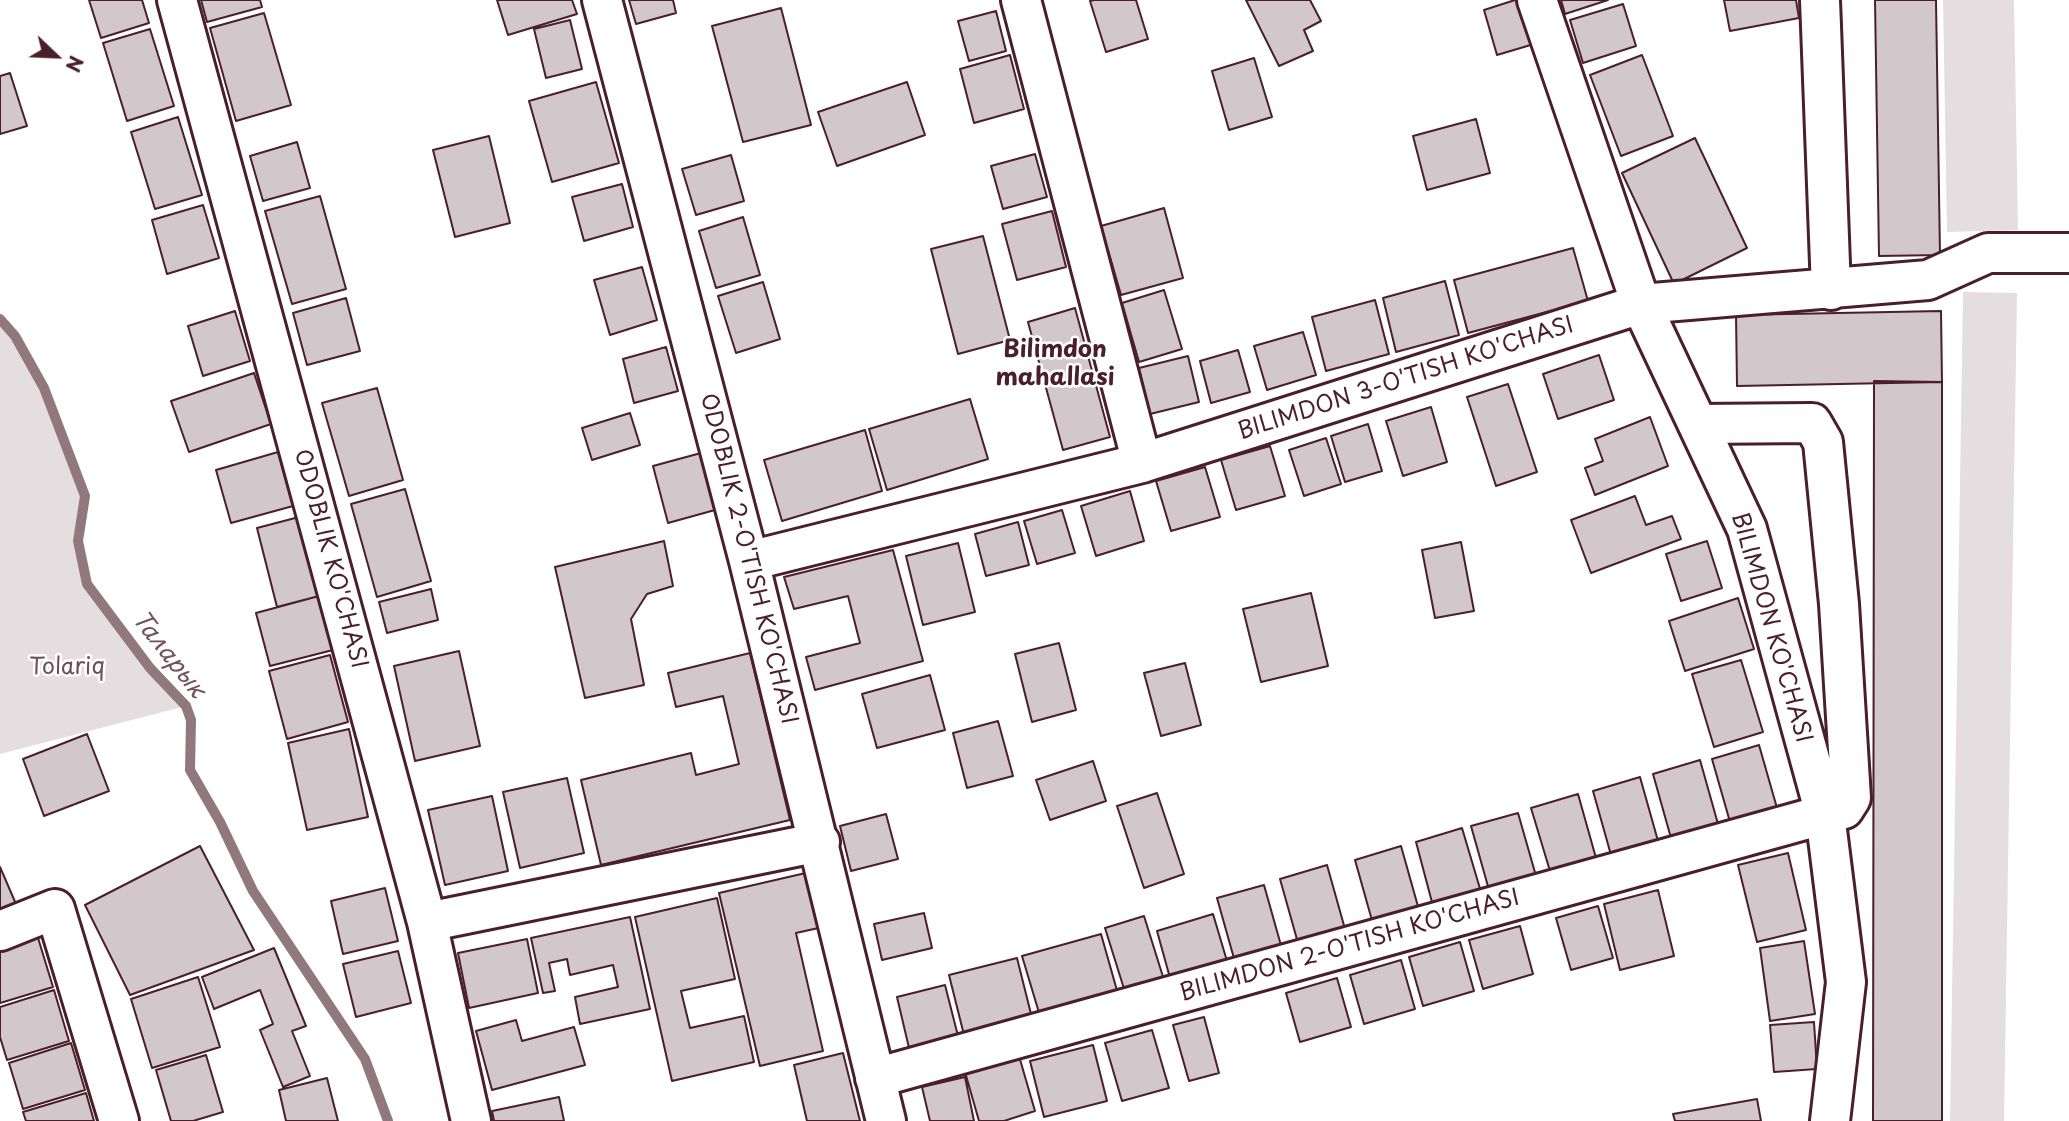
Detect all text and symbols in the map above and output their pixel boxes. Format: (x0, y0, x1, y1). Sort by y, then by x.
north arrow (21, 21, 91, 91)
text: N (60, 52, 91, 77)
street label: BILIMDON 3-O'TISH KO'CHASI (1234, 312, 1578, 446)
district label: Bilimdon mahallasi (995, 336, 1115, 392)
street label: ODOBLIK 2-O'TISH KO'CHASI (693, 391, 803, 727)
street label: ODOBLIK KO'CHASI (287, 446, 373, 672)
street label: BILIMDON KO'CHASI (1725, 510, 1817, 746)
water label: Таларык (125, 606, 211, 704)
park label: Tolariq (29, 654, 105, 682)
street label: BILIMDON 2-O'TISH KO'CHASI (1177, 884, 1523, 1008)

